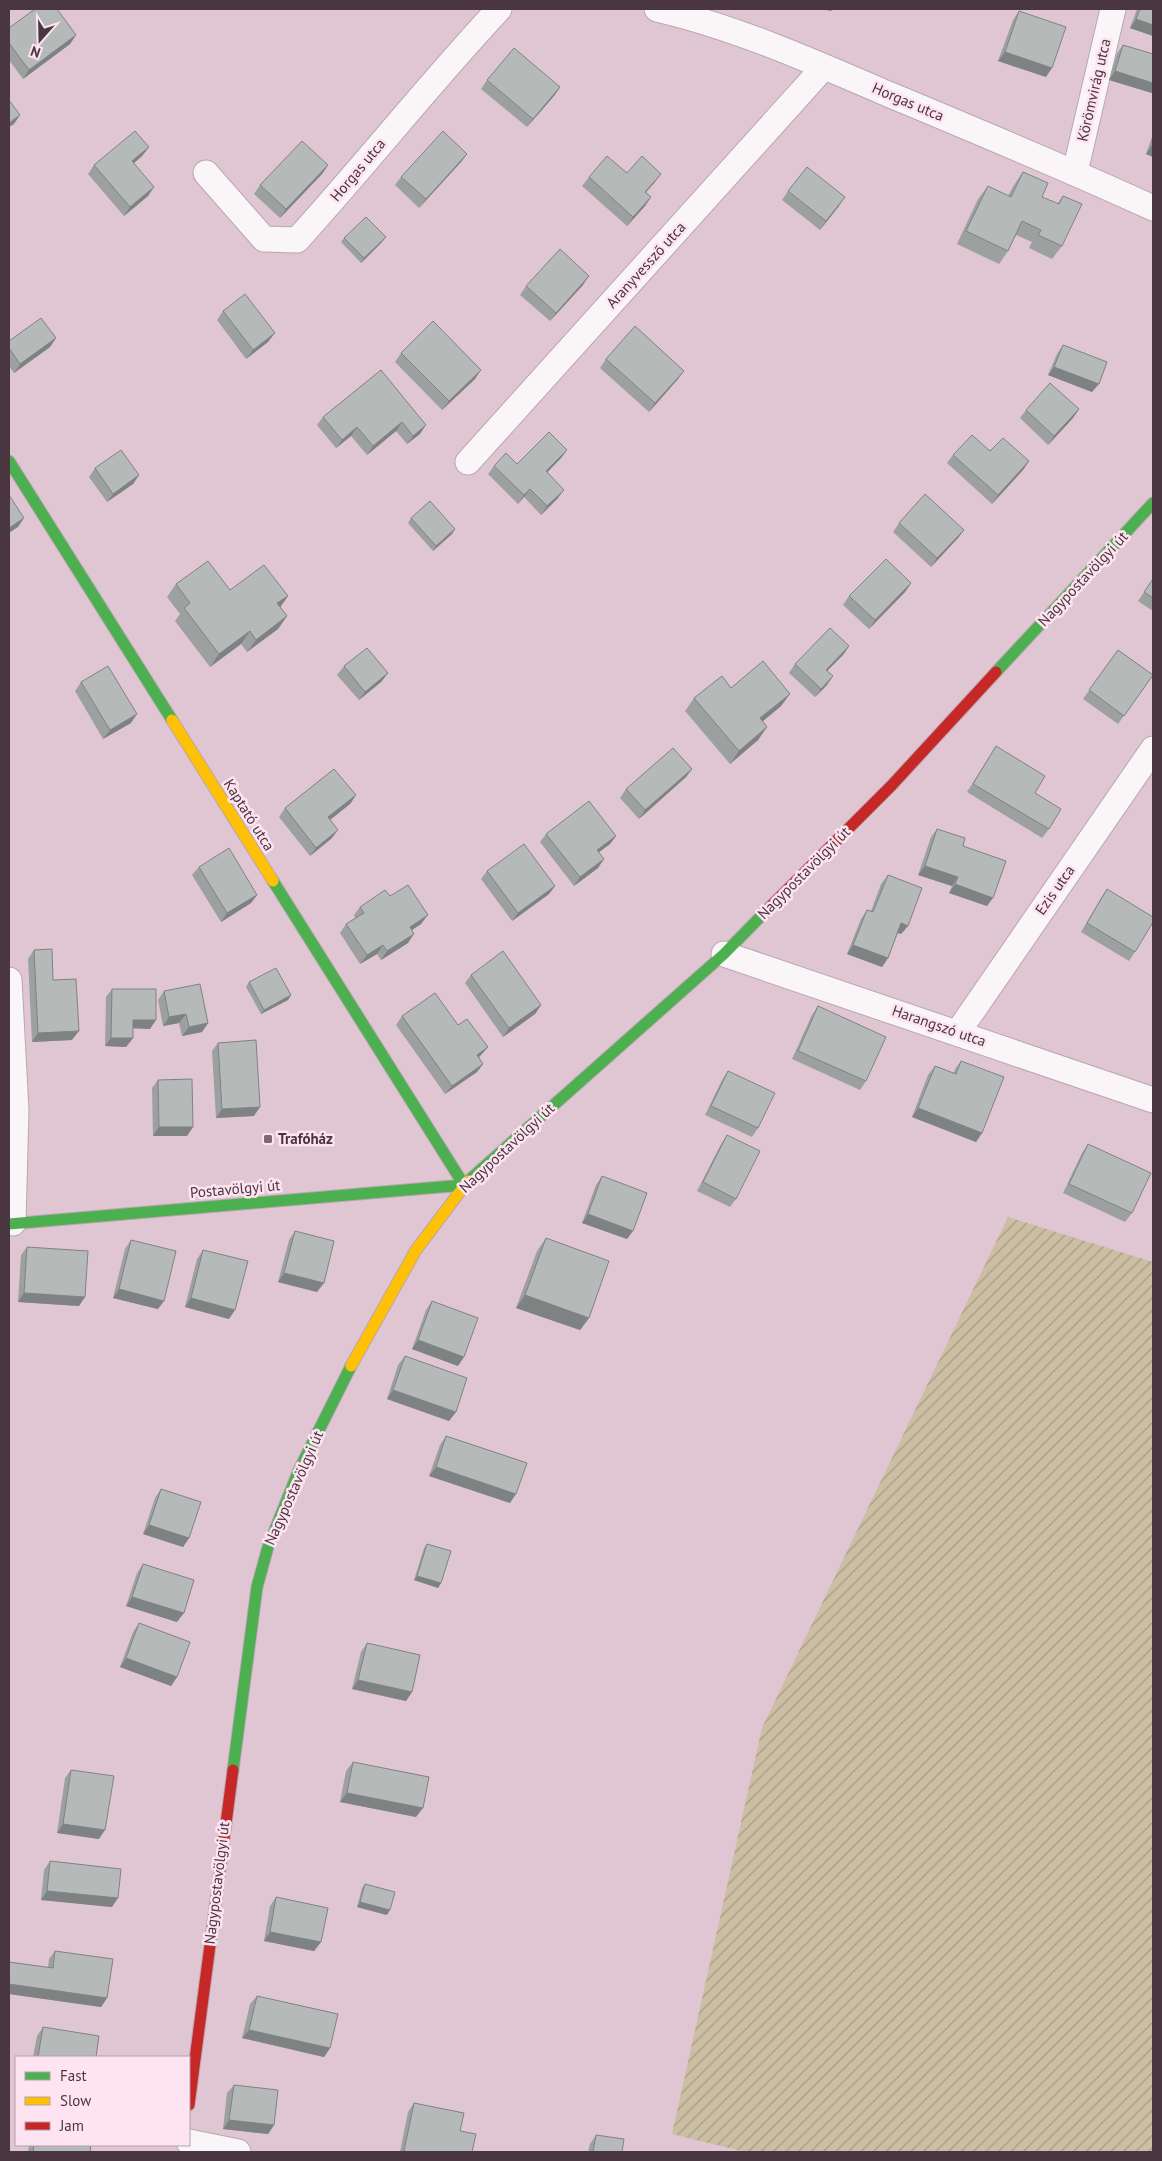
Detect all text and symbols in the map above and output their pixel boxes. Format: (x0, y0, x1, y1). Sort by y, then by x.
north arrow (15, 15, 65, 65)
street label: Körömvirág utca (1072, 37, 1115, 143)
text: N (28, 42, 43, 62)
street label: Horgas utca (869, 78, 947, 125)
street label: Horgas utca (326, 134, 389, 205)
street label: Aranyvessző utca (602, 218, 689, 312)
street label: Nagypostavölgyi út (1034, 527, 1132, 630)
street label: Kaptató utca (220, 775, 279, 854)
street label: Nagypostavölgyi út (753, 822, 854, 923)
street label: Ezis utca (1031, 861, 1079, 918)
street label: Harangszó utca (890, 1001, 989, 1051)
street label: Nagypostavölgyi út (455, 1099, 558, 1197)
place label: Trafóház (278, 1129, 333, 1148)
marker: Trafóház (262, 1133, 274, 1145)
street label: Postavölgyi út (189, 1175, 281, 1202)
street label: Nagypostavölgyi út (260, 1428, 327, 1548)
street label: Nagypostavölgyi út (200, 1821, 233, 1945)
legend (15, 2056, 190, 2146)
text: Fast (60, 2066, 87, 2085)
text: Slow (60, 2091, 91, 2110)
text: Jam (59, 2116, 84, 2135)

